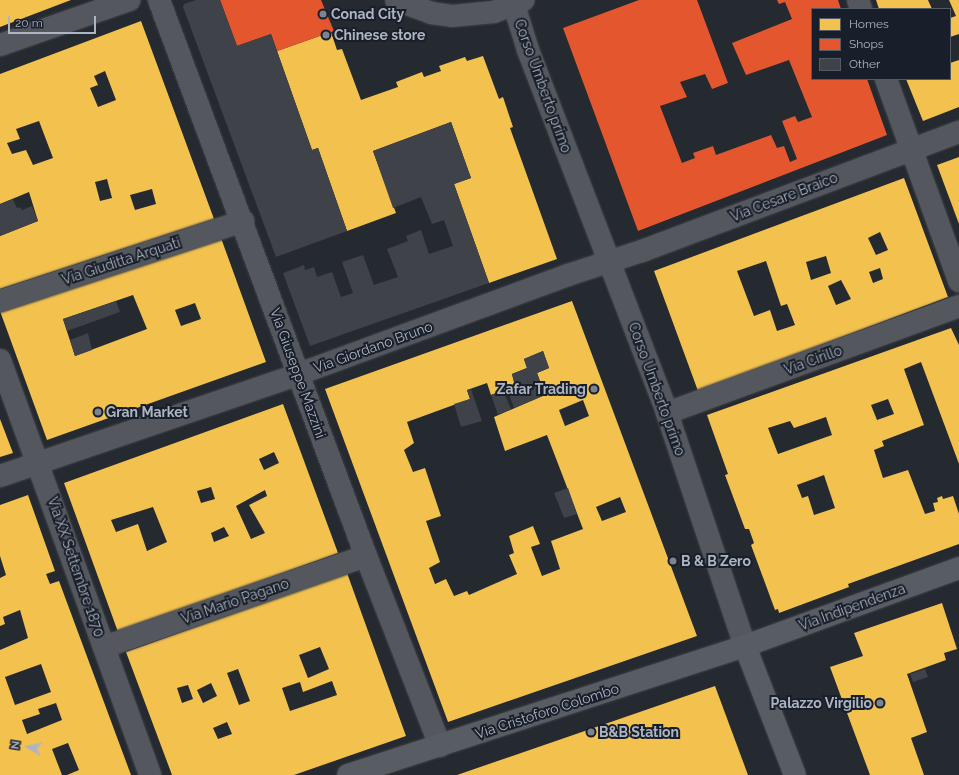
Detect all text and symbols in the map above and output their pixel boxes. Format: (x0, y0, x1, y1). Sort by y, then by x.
place label: Conad City (331, 6, 404, 22)
scale bar (10, 8, 98, 34)
legend (811, 8, 951, 80)
marker: Conad City (318, 9, 328, 19)
text: 20 m (15, 16, 43, 30)
street label: Corso Umberto primo (511, 17, 575, 155)
text: Homes (849, 17, 889, 31)
place label: Chinese store (334, 27, 425, 43)
marker: Chinese store (321, 30, 331, 40)
text: Shops (849, 37, 884, 51)
text: Other (849, 57, 880, 71)
street label: Via Cesare Braico (728, 169, 840, 225)
street label: Via Giuditta Arquati (59, 234, 183, 288)
street label: Via Giuseppe Mazzini (267, 306, 329, 440)
street label: Via Giordano Bruno (311, 318, 435, 376)
street label: Corso Umberto primo (625, 320, 689, 458)
street label: Via Cirillo (782, 342, 844, 378)
place label: Zafar Trading (496, 381, 586, 397)
marker: Zafar Trading (589, 384, 599, 394)
place label: Gran Market (106, 404, 188, 420)
marker: Gran Market (93, 407, 103, 417)
street label: Via XX Settembre 1870 (44, 495, 108, 639)
place label: B & B Zero (681, 553, 751, 569)
marker: B & B Zero (668, 556, 678, 566)
street label: Via Mario Pagano (179, 575, 291, 627)
street label: Via Indipendenza (797, 580, 907, 634)
street label: Via Cristoforo Colombo (473, 680, 621, 742)
place label: Palazzo Virgilio (770, 695, 872, 711)
marker: Palazzo Virgilio (875, 698, 885, 708)
place label: B&B Station (599, 724, 679, 740)
north arrow (8, 727, 48, 767)
marker: B&B Station (586, 727, 596, 737)
text: N (9, 740, 23, 750)

